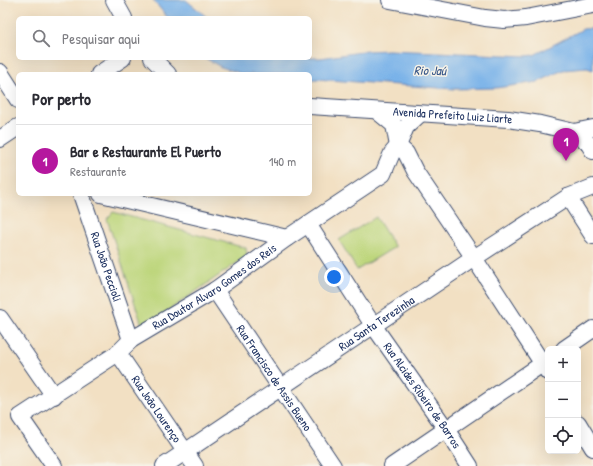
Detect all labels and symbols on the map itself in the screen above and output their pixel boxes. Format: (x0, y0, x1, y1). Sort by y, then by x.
water label: Rio Jaú (414, 61, 448, 79)
street label: Avenida Prefeito Luiz Liarte (392, 102, 514, 128)
pin: 1 (553, 128, 579, 161)
street label: Rua João Peccioli (87, 230, 126, 304)
street label: Rua Doutor Alvaro Gomes dos Reis (149, 239, 280, 334)
your location (324, 267, 344, 287)
street label: Rua Santa Terezinha (335, 291, 418, 354)
street label: Rua Francisco de Assis Bueno (233, 321, 316, 434)
street label: Rua Alcides Ribeiro de Barros (380, 339, 466, 452)
street label: Rua João Lourenço (128, 372, 186, 446)

